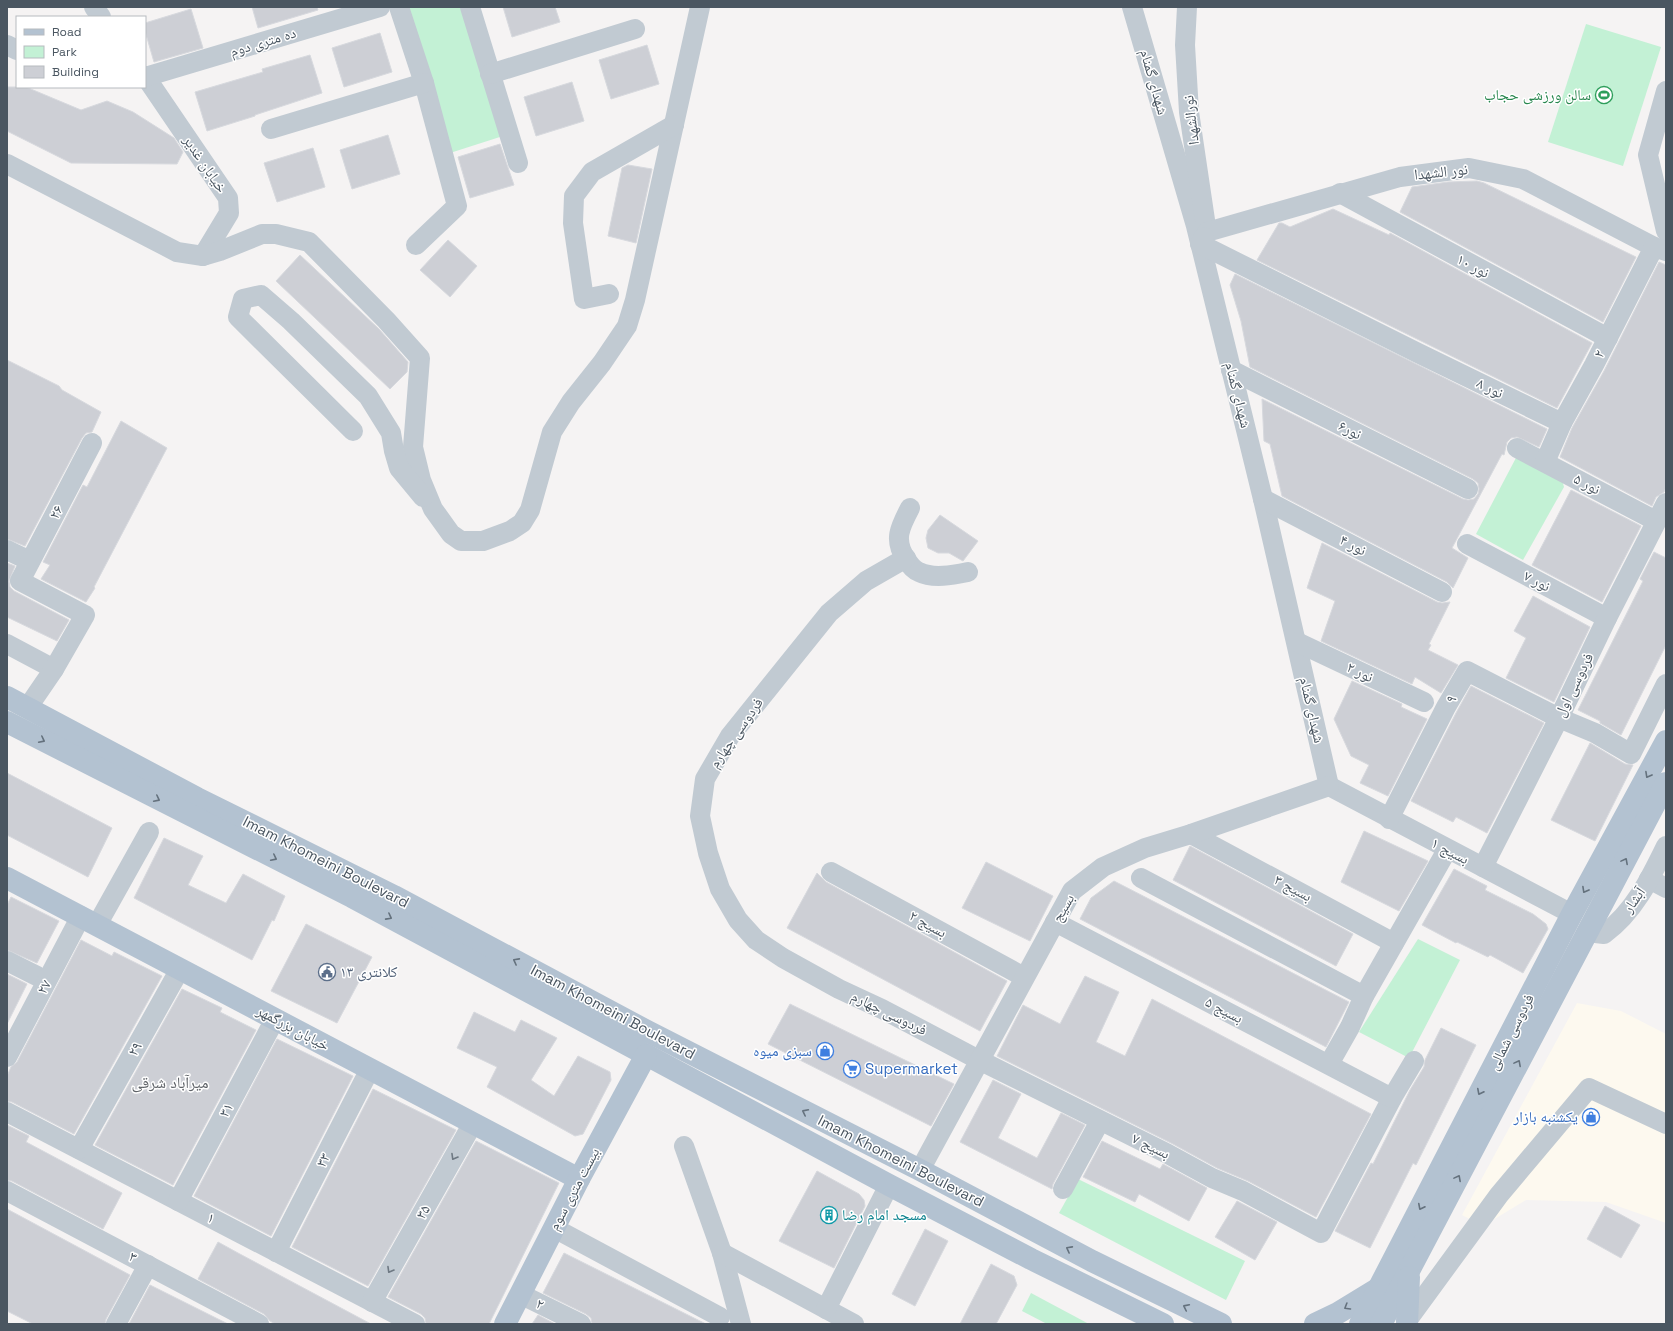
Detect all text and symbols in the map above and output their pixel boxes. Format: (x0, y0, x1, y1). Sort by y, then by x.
legend (16, 16, 146, 88)
street label: ده متری دوم (227, 22, 299, 62)
text: Road (52, 24, 81, 40)
text: Park (52, 44, 77, 60)
street label: شهدای گمنام (1135, 47, 1173, 117)
text: Building (52, 64, 99, 80)
place label: سالن ورزشی حجاب (1484, 85, 1591, 105)
sports icon: سالن ورزشی حجاب (1594, 85, 1614, 105)
street label: نورالشهدا (1178, 94, 1203, 146)
street label: خیابان غدیر (178, 131, 232, 197)
street label: نور الشهدا (1413, 159, 1469, 184)
street label: نور ۱۰ (1454, 249, 1493, 282)
street label: ۲ (1589, 346, 1609, 361)
street label: شهدای گمنام (1220, 360, 1256, 430)
street label: نور ۸ (1474, 373, 1507, 402)
street label: نور۶ (1335, 416, 1365, 443)
street label: نور ۵ (1571, 469, 1604, 498)
street label: ۲۶ (44, 501, 67, 522)
street label: نور ۴ (1337, 530, 1370, 559)
street label: نور ۷ (1521, 566, 1554, 595)
street label: فردوسی اول (1550, 650, 1598, 720)
street label: نور ۲ (1344, 657, 1377, 686)
street label: شهدای گمنام (1295, 675, 1329, 745)
street label: ۹ (1441, 691, 1461, 706)
street label: فردوسی چهارم (704, 694, 768, 772)
one-way arrow (37, 735, 45, 743)
one-way arrow (1645, 771, 1652, 779)
one-way arrow (153, 795, 161, 802)
street label: Imam Khomeini Boulevard (240, 811, 412, 912)
street label: بسیج ۱ (1428, 833, 1472, 869)
one-way arrow (269, 853, 277, 861)
one-way arrow (1620, 858, 1628, 865)
street label: بسیج ۳ (1271, 870, 1315, 906)
street label: آبشار (1617, 882, 1650, 917)
one-way arrow (1583, 885, 1590, 893)
street label: بسیج (1047, 890, 1079, 926)
street label: بسیج ۲ (906, 906, 950, 942)
one-way arrow (385, 912, 392, 920)
one-way arrow (513, 958, 520, 965)
street label: Imam Khomeini Boulevard (528, 960, 699, 1063)
public building icon: کلانتری ۱۳ (317, 962, 337, 982)
place label: کلانتری ۱۳ (340, 962, 398, 982)
street label: ۲۷ (32, 976, 55, 997)
street label: فردوسی چهارم (848, 986, 930, 1040)
street label: فردوسی شمالی (1483, 990, 1539, 1074)
street label: بسیج ۵ (1202, 992, 1246, 1028)
street label: خیابان بزرگمهر (252, 1000, 333, 1056)
street label: ۲۹ (123, 1038, 146, 1059)
place label: سبزی میوه (753, 1041, 812, 1061)
shop icon: سبزی میوه (815, 1041, 835, 1061)
supermarket icon: Supermarket (842, 1059, 862, 1079)
place label: Supermarket (865, 1059, 958, 1078)
one-way arrow (1514, 1060, 1521, 1067)
district label: میرآباد شرقی (131, 1072, 209, 1093)
one-way arrow (1477, 1088, 1485, 1095)
street label: ۳۱ (214, 1099, 237, 1120)
place label: یکشنبه بازار (1513, 1107, 1578, 1126)
shop icon: یکشنبه بازار (1581, 1107, 1601, 1127)
one-way arrow (802, 1109, 809, 1116)
street label: Imam Khomeini Boulevard (815, 1110, 987, 1211)
street label: بسیج ۷ (1129, 1128, 1173, 1164)
street label: بیست متری سوم (544, 1144, 604, 1234)
street label: ۳۳ (311, 1149, 334, 1170)
one-way arrow (452, 1153, 459, 1160)
one-way arrow (1453, 1175, 1460, 1182)
street label: ۳۵ (411, 1201, 434, 1222)
one-way arrow (1418, 1203, 1425, 1211)
building icon: مسجد امام رضا (819, 1205, 839, 1225)
place label: مسجد امام رضا (842, 1205, 927, 1225)
street label: ۱ (204, 1208, 219, 1228)
one-way arrow (1066, 1246, 1073, 1254)
street label: ۳ (126, 1247, 141, 1267)
one-way arrow (387, 1266, 395, 1273)
street label: ۲ (533, 1294, 548, 1314)
one-way arrow (1344, 1303, 1351, 1310)
one-way arrow (1182, 1304, 1190, 1312)

